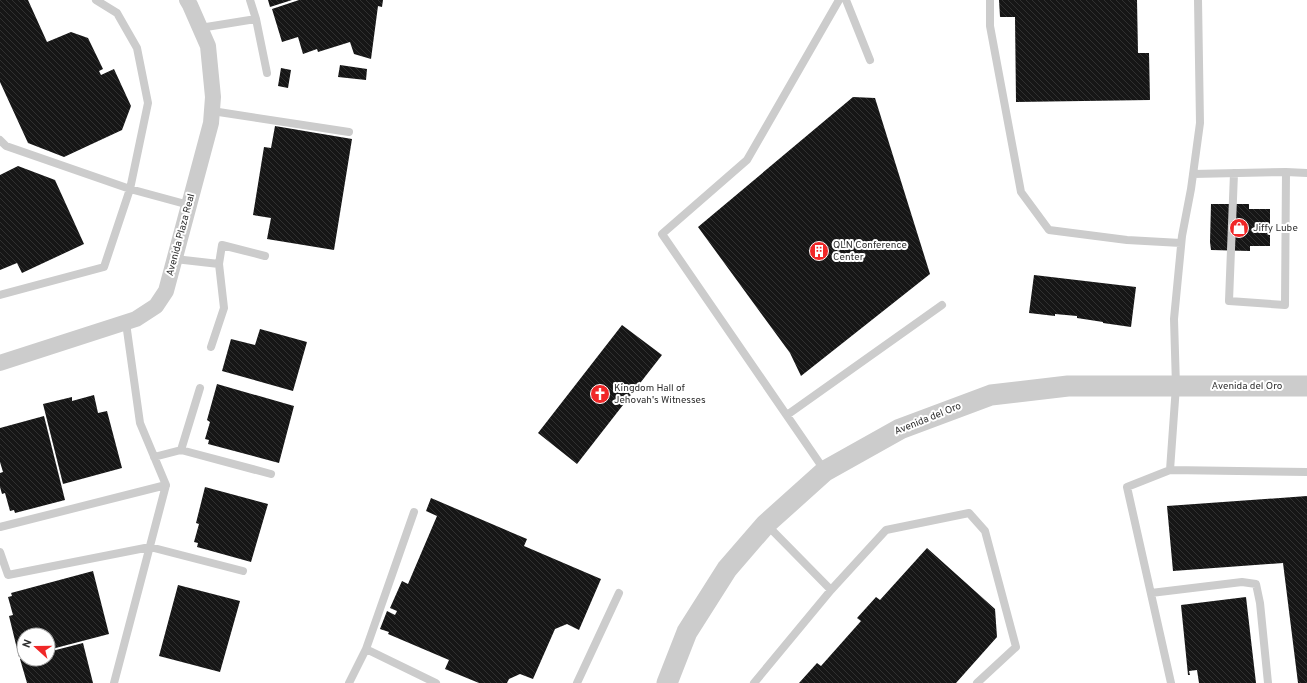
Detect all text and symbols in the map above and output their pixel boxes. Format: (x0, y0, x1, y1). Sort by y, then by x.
street label: Avenida Plaza Real (164, 192, 198, 278)
shop icon: Jiffy Lube (1228, 217, 1250, 239)
place label: Jiffy Lube (1253, 222, 1298, 235)
place label: QLN Conference Center (833, 239, 907, 264)
building icon: QLN Conference Center (808, 240, 830, 262)
street label: Avenida del Oro (1212, 380, 1283, 393)
place label: Kingdom Hall of Jehovah's Witnesses (614, 382, 706, 407)
church icon: Kingdom Hall of Jehovah's Witnesses (589, 383, 611, 405)
street label: Avenida del Oro (893, 400, 964, 438)
north arrow (16, 627, 56, 667)
text: N (20, 638, 36, 650)

